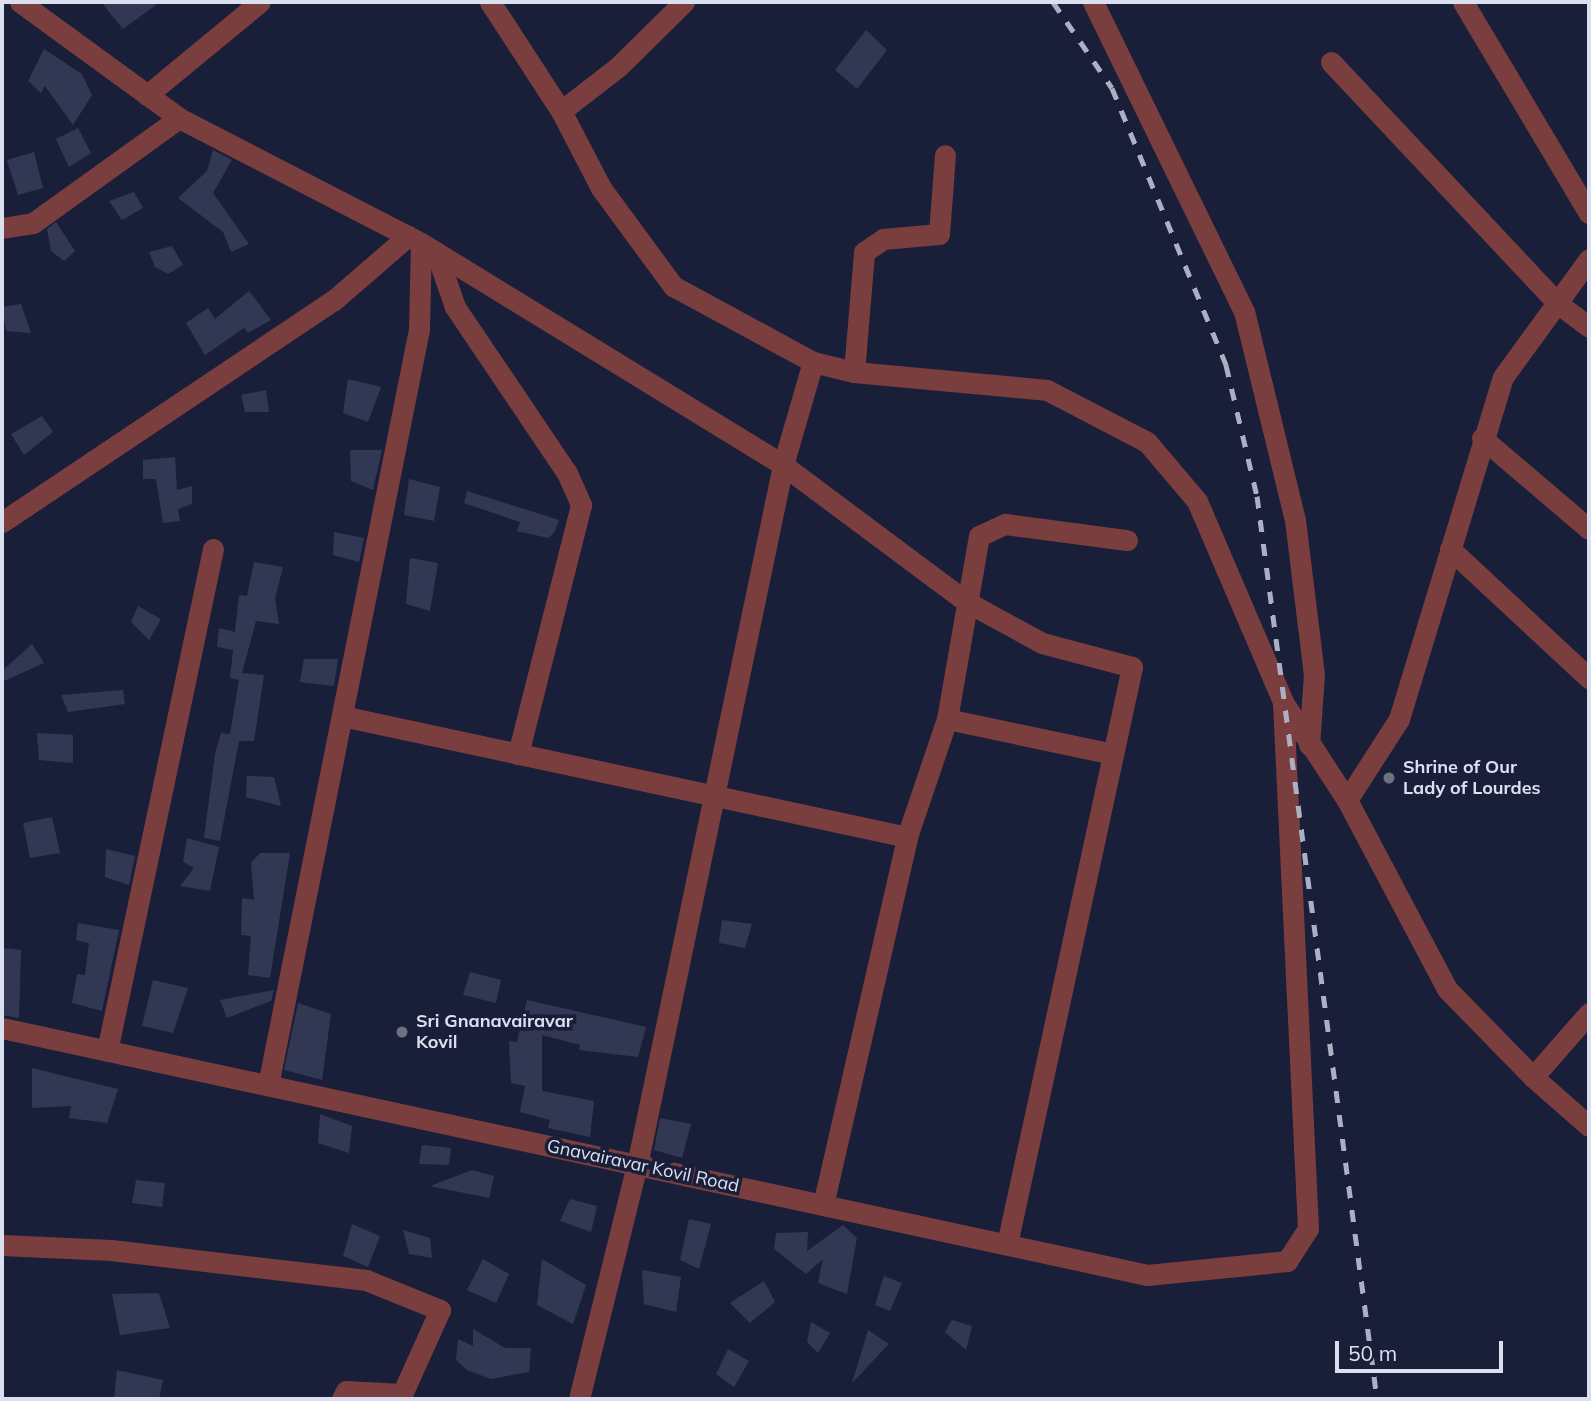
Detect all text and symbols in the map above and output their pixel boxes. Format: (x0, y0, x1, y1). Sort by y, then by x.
place label: Shrine of Our Lady of Lourdes (1403, 757, 1541, 800)
marker: Shrine of Our Lady of Lourdes (1381, 770, 1397, 786)
place label: Sri Gnanavairavar Kovil (416, 1011, 573, 1054)
marker: Sri Gnanavairavar Kovil (394, 1024, 410, 1040)
street label: Gnavairavar Kovil Road (545, 1135, 741, 1197)
scale bar (1339, 1328, 1507, 1372)
text: 50 m (1348, 1340, 1397, 1366)

